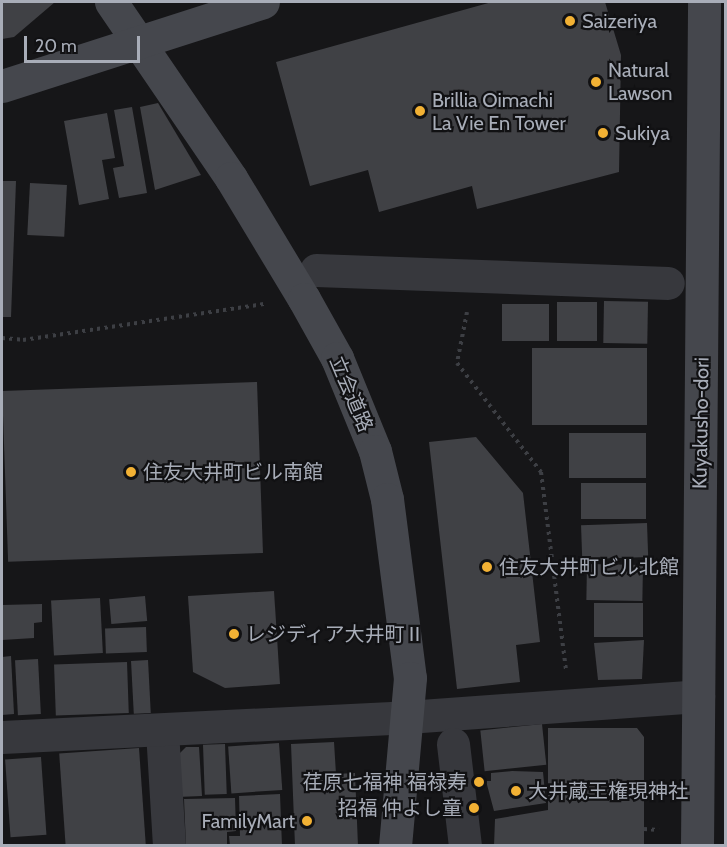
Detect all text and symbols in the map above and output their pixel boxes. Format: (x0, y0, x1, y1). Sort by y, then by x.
place label: Saizeriya (582, 9, 657, 33)
marker: Saizeriya (563, 14, 577, 28)
scale bar (27, 24, 142, 62)
text: 20 m (35, 35, 77, 57)
place label: Natural Lawson (608, 58, 672, 105)
marker: Natural Lawson (589, 75, 603, 89)
place label: Brillia Oimachi La Vie En Tower (432, 88, 566, 135)
marker: Brillia Oimachi La Vie En Tower (413, 104, 427, 118)
place label: Sukiya (615, 121, 670, 145)
marker: Sukiya (596, 126, 610, 140)
street label: 立会道路 (324, 352, 378, 436)
street label: Kuyakusho-dori (688, 357, 714, 489)
place label: 住友大井町ビル南館 (143, 460, 323, 484)
marker: 住友大井町ビル南館 (124, 465, 138, 479)
place label: 住友大井町ビル北館 (499, 555, 679, 579)
marker: 住友大井町ビル北館 (480, 560, 494, 574)
place label: レジディア大井町Ⅱ (246, 622, 426, 646)
marker: レジディア大井町Ⅱ (227, 627, 241, 641)
place label: 荏原七福神 福禄寿 (303, 770, 467, 794)
marker: 荏原七福神 福禄寿 (472, 775, 486, 789)
place label: 大井蔵王権現神社 (528, 779, 688, 803)
marker: 大井蔵王権現神社 (509, 784, 523, 798)
place label: 招福 仲よし童 (338, 796, 462, 820)
marker: 招福 仲よし童 (467, 801, 481, 815)
place label: FamilyMart (201, 809, 295, 833)
marker: FamilyMart (300, 814, 314, 828)

